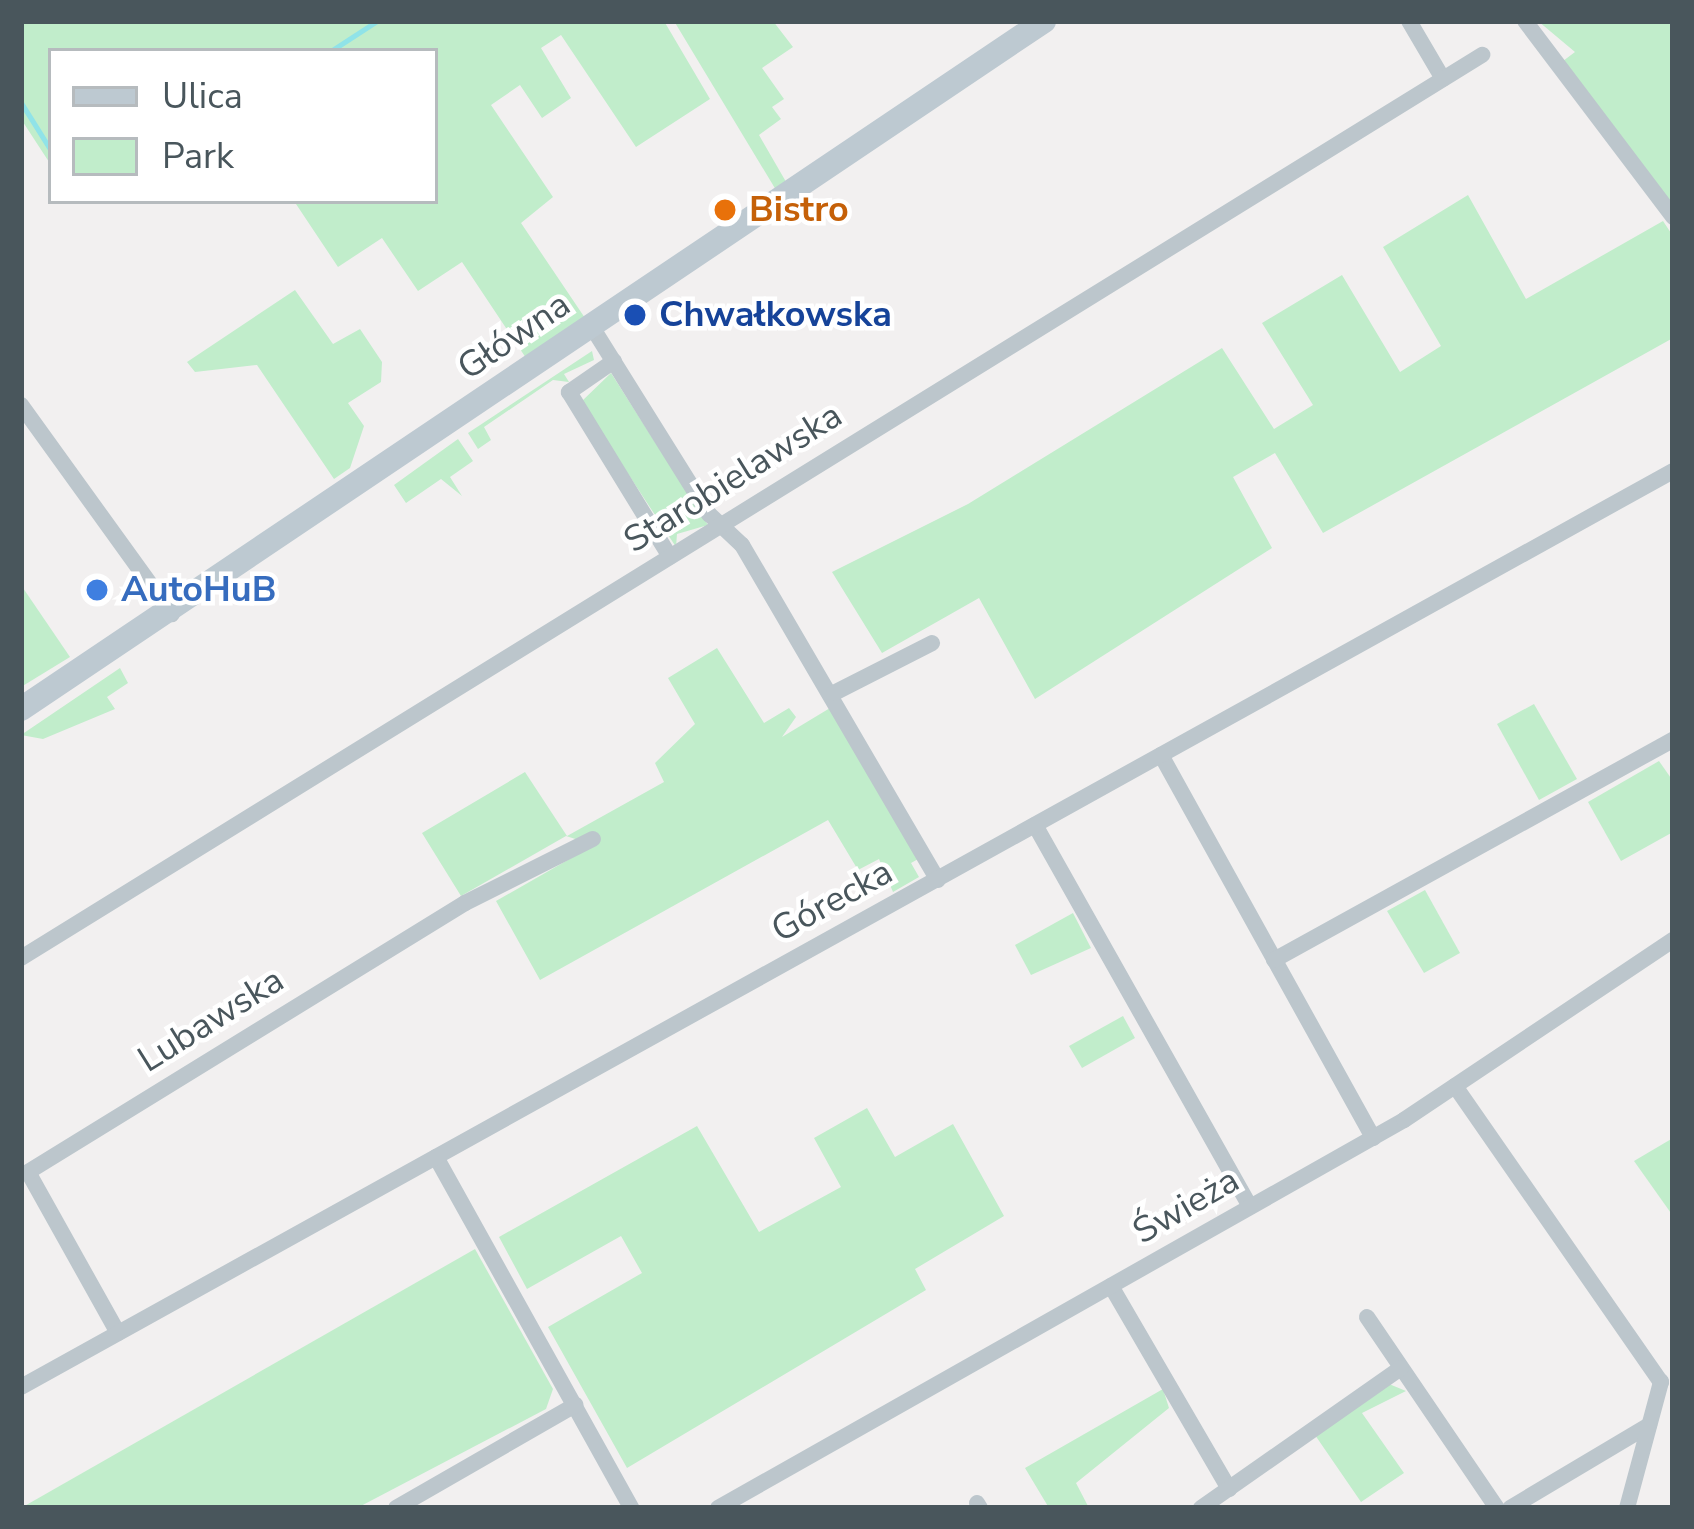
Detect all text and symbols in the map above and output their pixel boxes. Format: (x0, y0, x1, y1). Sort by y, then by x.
legend (48, 48, 438, 204)
text: Ulica (162, 72, 243, 121)
text: Park (162, 132, 234, 181)
place label: Bistro (749, 188, 849, 232)
marker: Bistro (712, 197, 738, 223)
street label: Główna (450, 283, 578, 389)
place label: Chwałkowska (659, 293, 892, 337)
marker: Chwałkowska (622, 302, 648, 328)
street label: Starobielawska (616, 394, 850, 562)
place label: AutoHuB (121, 568, 276, 612)
marker: AutoHuB (84, 577, 110, 603)
street label: Górecka (764, 850, 900, 952)
street label: Lubawska (130, 958, 292, 1082)
street label: Świeża (1125, 1158, 1247, 1254)

